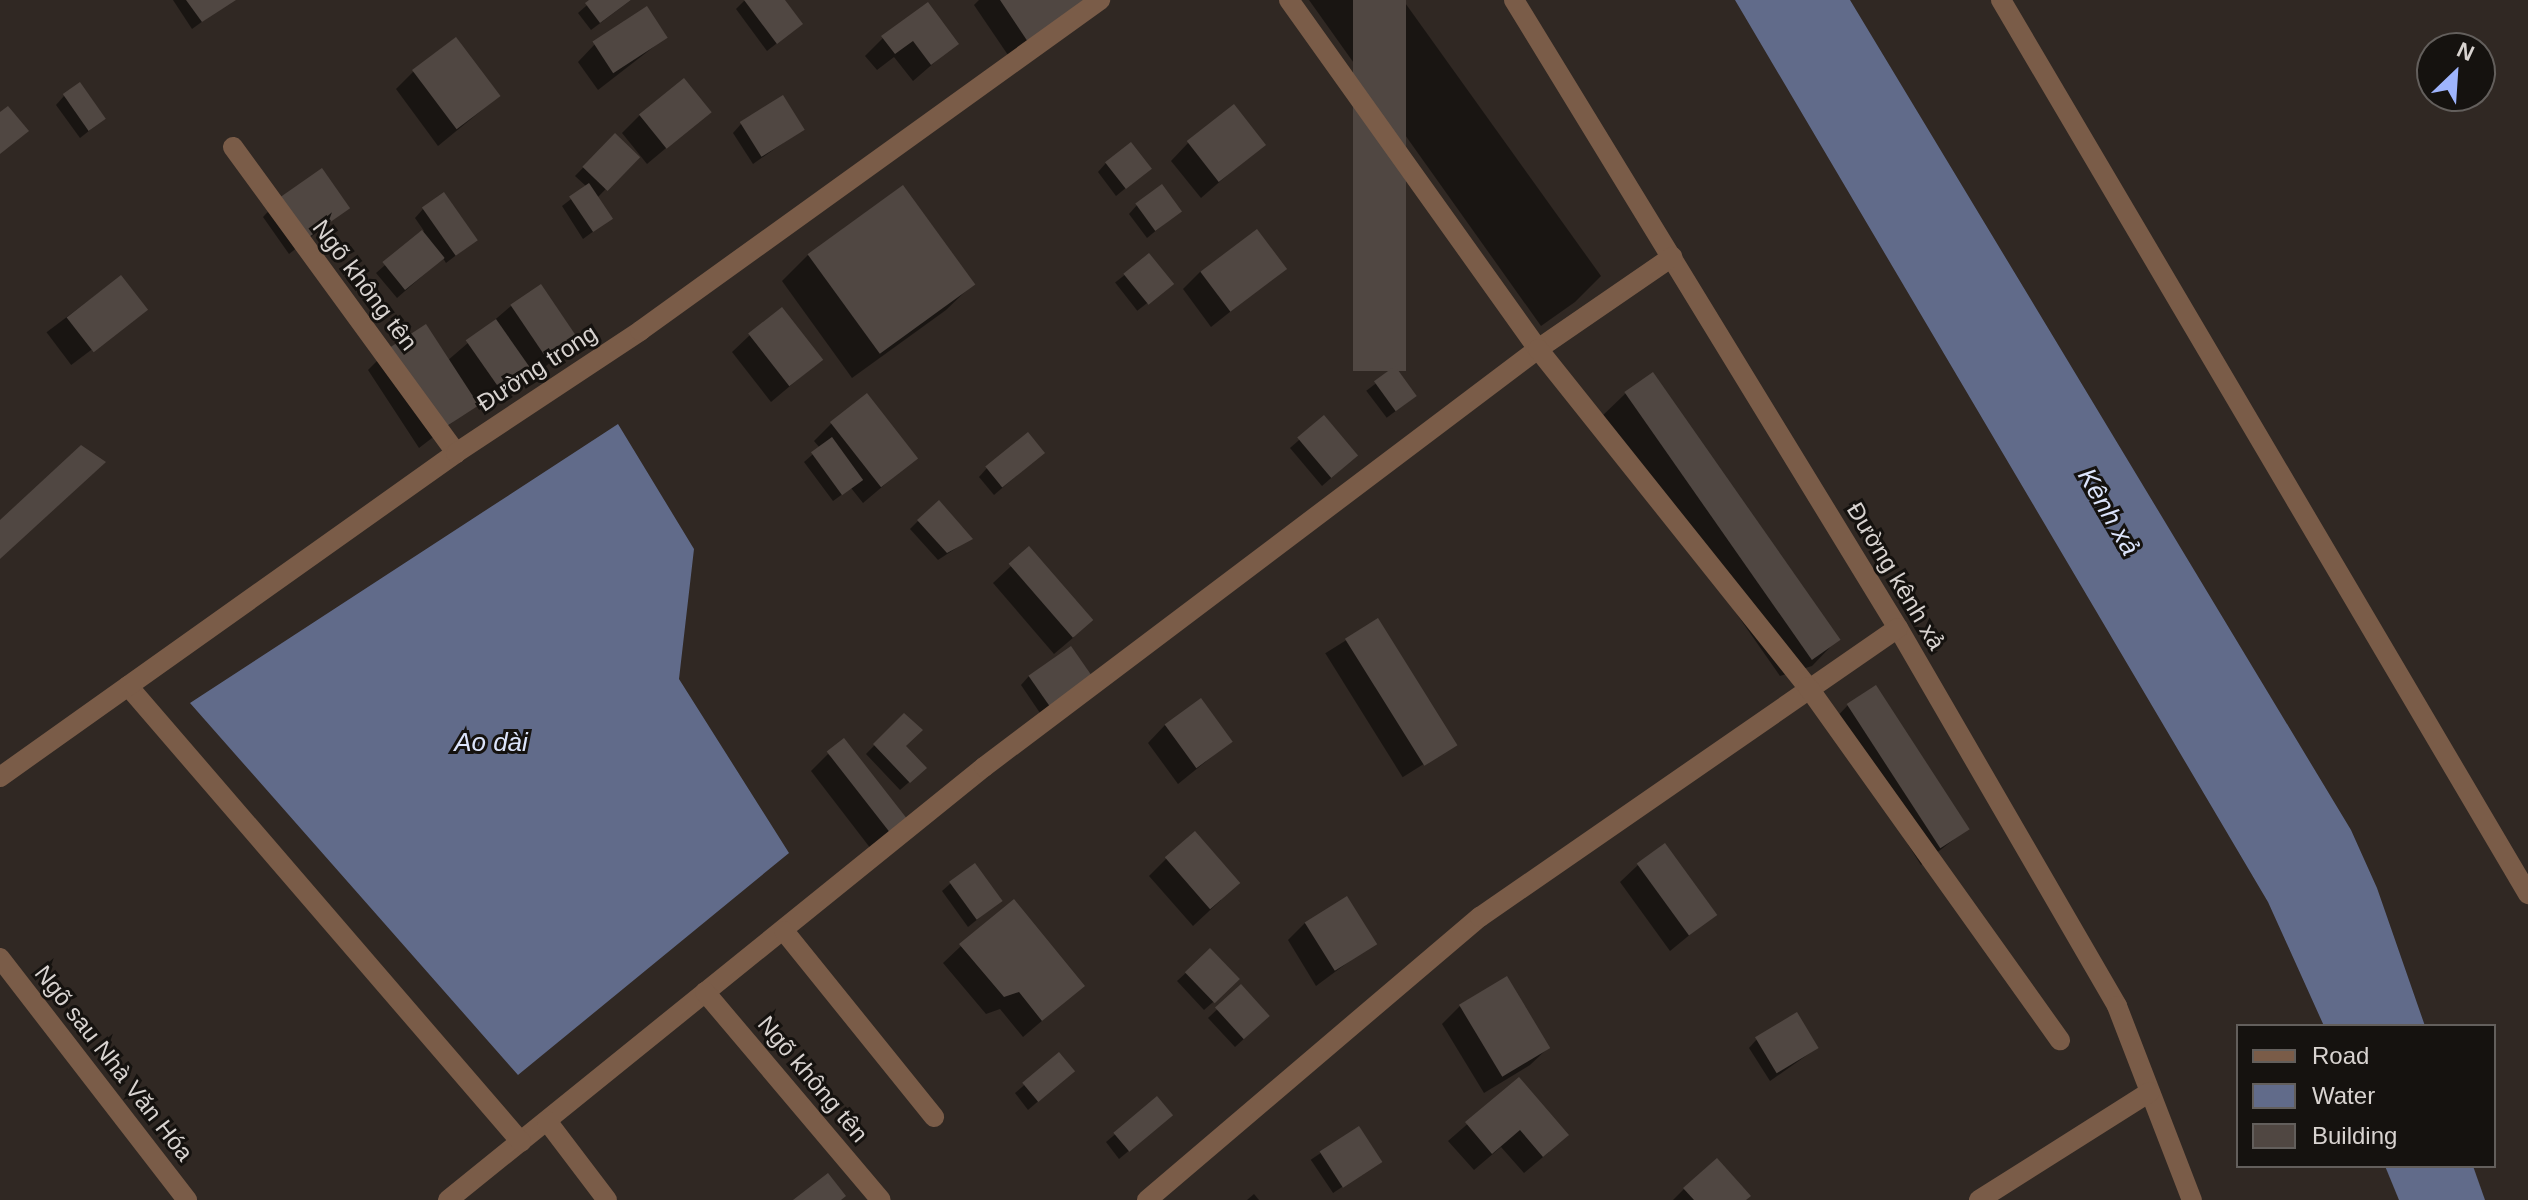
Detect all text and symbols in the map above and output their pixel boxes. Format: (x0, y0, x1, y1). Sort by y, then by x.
north arrow (2416, 32, 2496, 112)
text: N (2453, 37, 2478, 66)
street label: Ngõ không tên (307, 214, 423, 356)
street label: Đường trong (472, 319, 602, 417)
water label: Kênh xả (2071, 463, 2145, 561)
street label: Đường kênh xả (1841, 497, 1951, 655)
water label: Ao dài (454, 727, 528, 759)
street label: Ngõ sau Nhà Văn Hóa (29, 960, 199, 1166)
street label: Ngõ không tên (752, 1010, 874, 1148)
legend (2236, 1024, 2496, 1168)
text: Road (2312, 1042, 2369, 1069)
text: Water (2312, 1082, 2375, 1109)
text: Building (2312, 1122, 2397, 1149)

